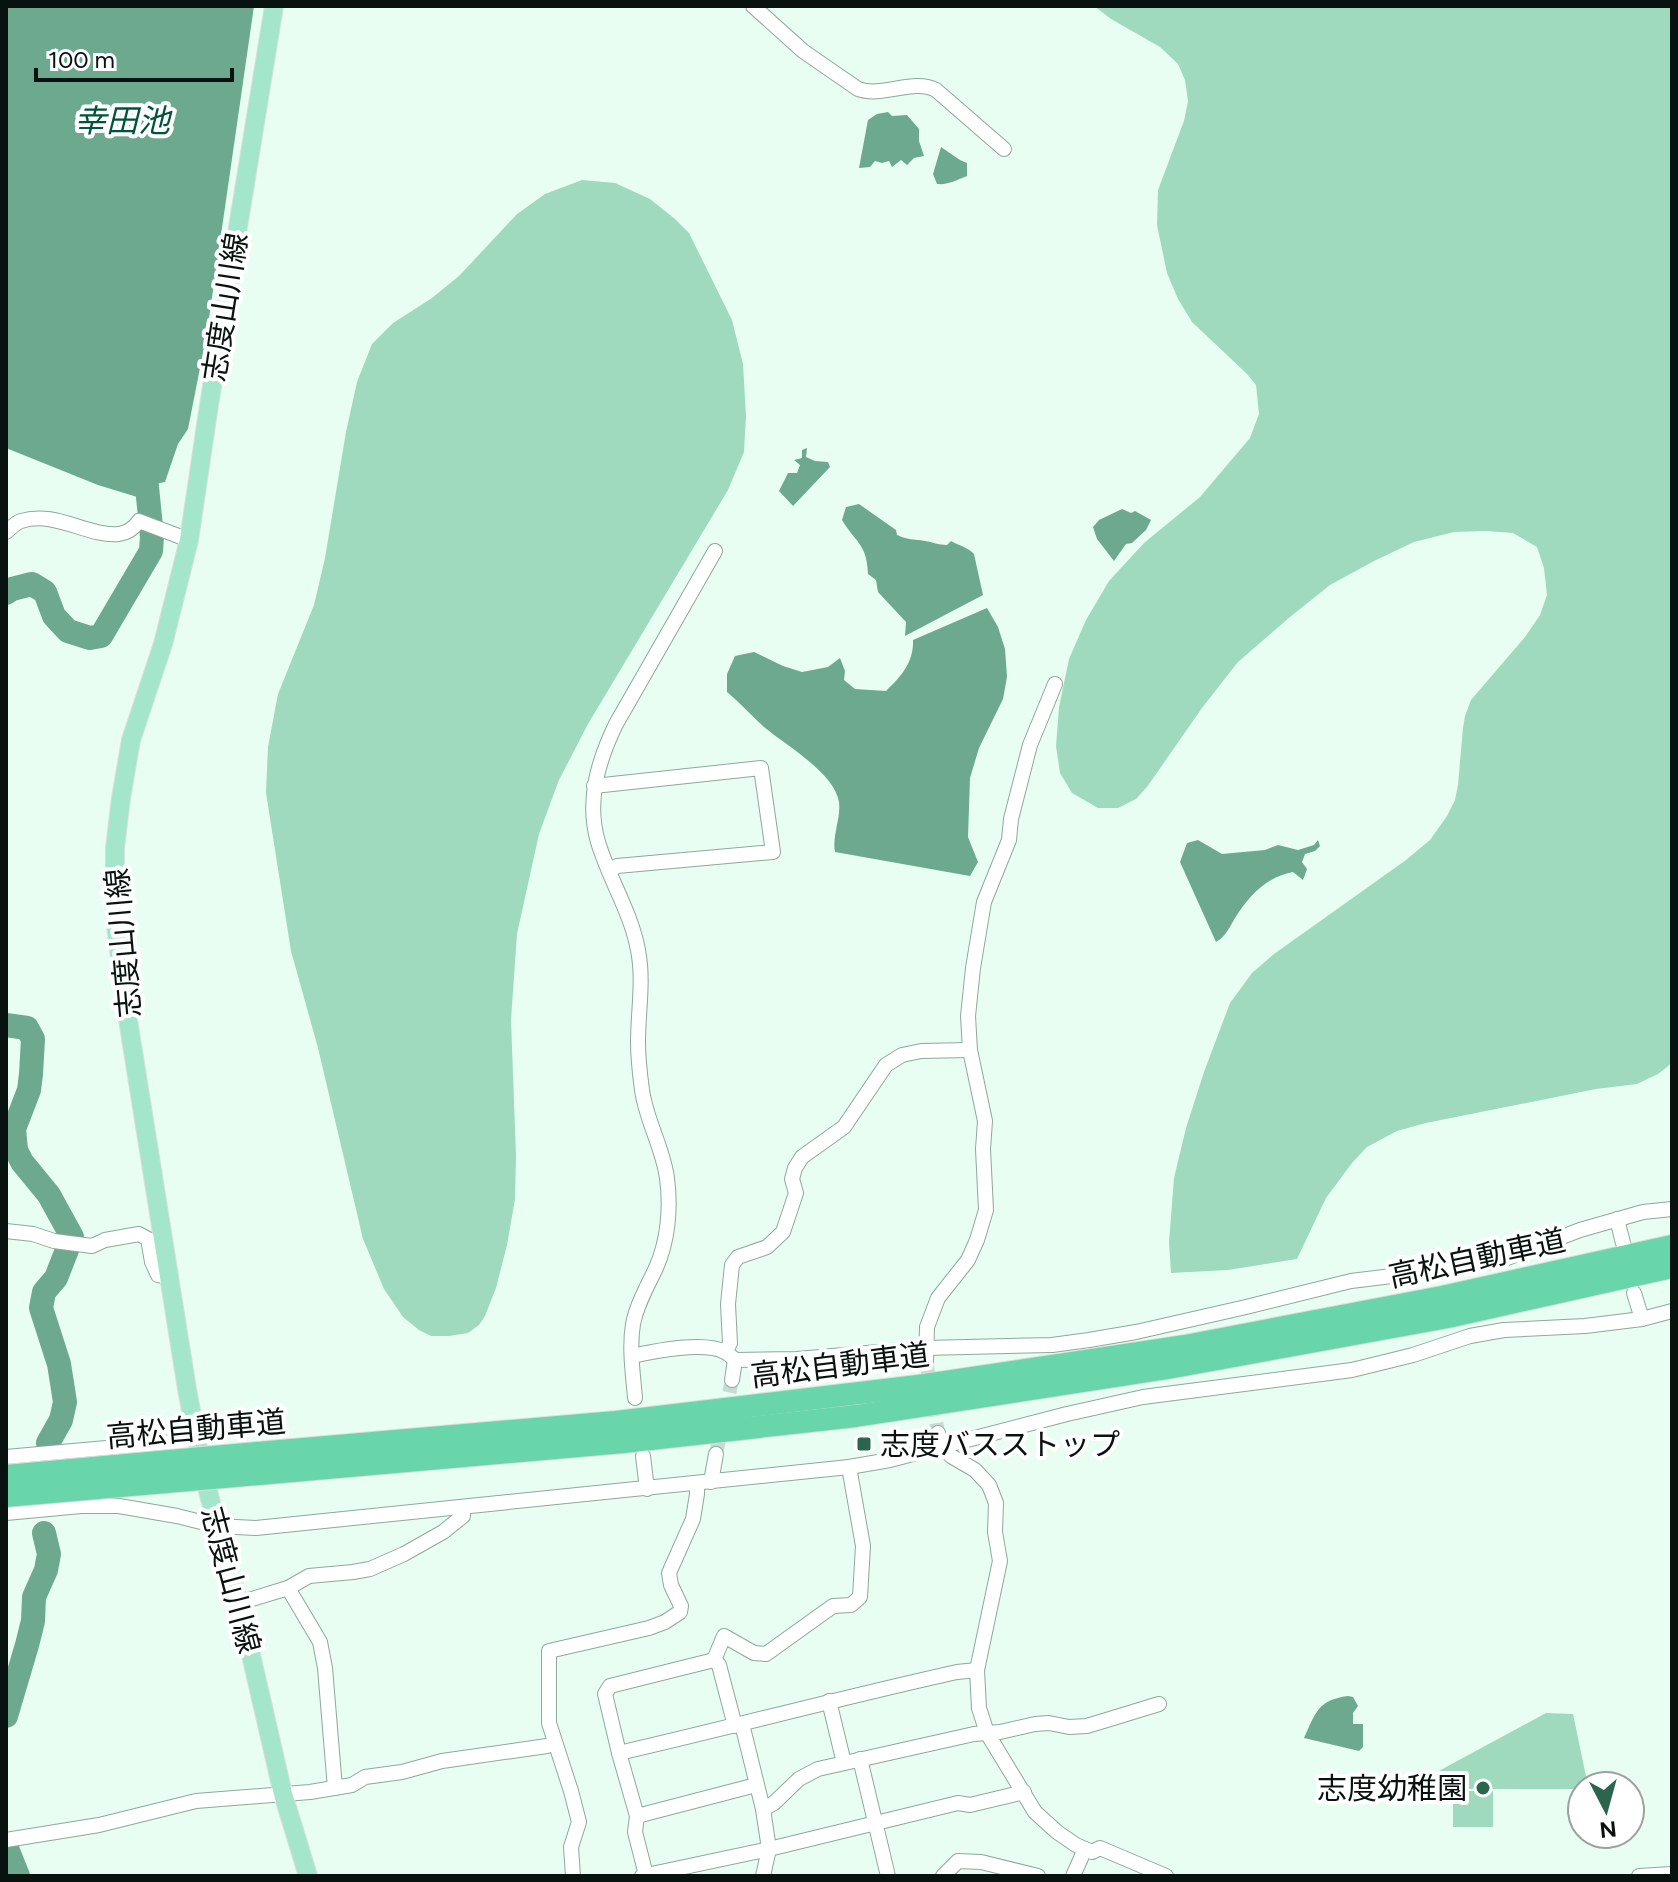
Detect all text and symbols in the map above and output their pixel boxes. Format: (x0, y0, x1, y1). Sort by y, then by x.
scale bar (36, 32, 232, 82)
text: 100 m (48, 45, 115, 74)
water label: 幸田池 (74, 102, 173, 140)
street label: 志度山川線 (195, 230, 255, 384)
street label: 志度山川線 (98, 867, 148, 1019)
street label: 高松自動車道 (1385, 1221, 1569, 1295)
street label: 高松自動車道 (748, 1336, 932, 1394)
street label: 高松自動車道 (105, 1403, 287, 1455)
place label: 志度バスストップ (880, 1426, 1120, 1463)
marker: 志度バスストップ (855, 1435, 873, 1453)
street label: 志度山川線 (194, 1503, 268, 1657)
place label: 志度幼稚園 (1317, 1770, 1467, 1807)
north arrow (1566, 1770, 1646, 1850)
marker: 志度幼稚園 (1474, 1779, 1492, 1797)
text: N (1598, 1815, 1618, 1844)

